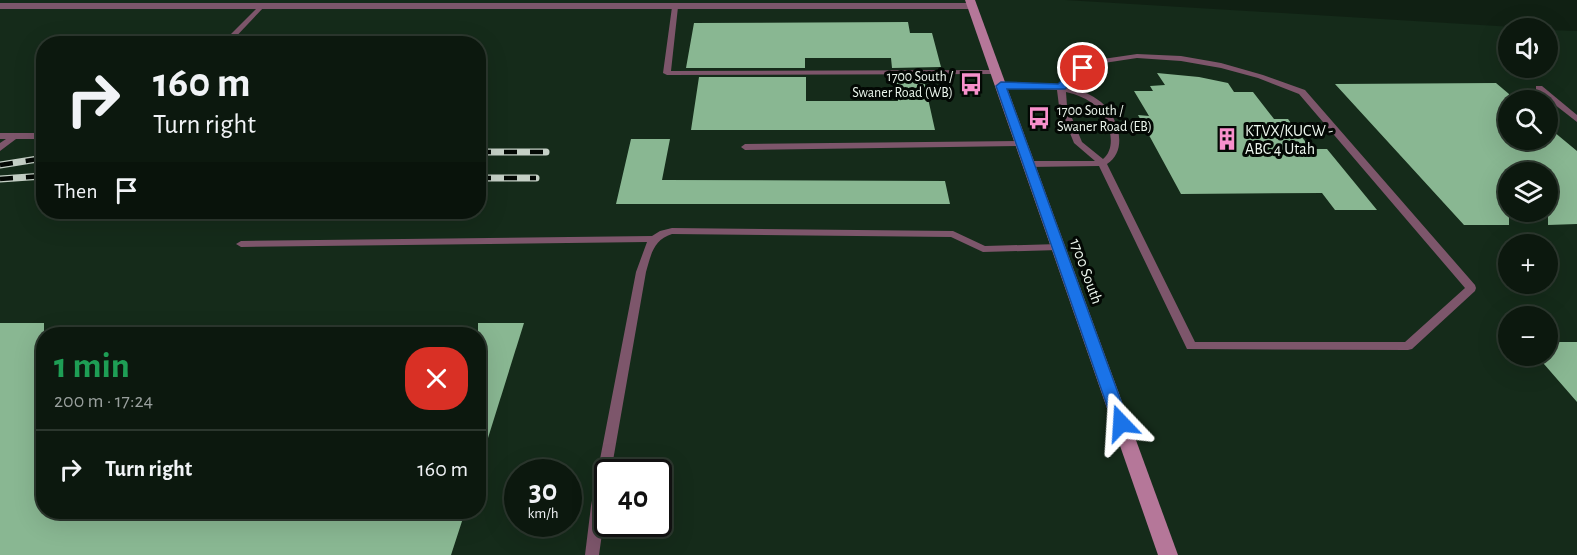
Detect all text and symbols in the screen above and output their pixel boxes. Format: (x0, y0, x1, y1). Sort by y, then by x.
map controls (1498, 18, 1558, 366)
button: sound (1498, 18, 1558, 78)
pin (1057, 42, 1108, 93)
icon: arrive (1066, 51, 1099, 84)
icon: right (54, 60, 132, 138)
text: 160 m (153, 62, 251, 104)
place label: 1700 South / Swaner Road (WB) (852, 70, 954, 100)
bus stop icon: 1700 South / Swaner Road (WB) (958, 71, 984, 97)
button: search (1498, 90, 1558, 150)
place label: 1700 South / Swaner Road (EB) (1057, 104, 1152, 134)
bus stop icon: 1700 South / Swaner Road (EB) (1026, 105, 1052, 131)
text: Turn right (153, 111, 256, 138)
place label: KTVX/KUCW - ABC 4 Utah (1245, 123, 1333, 157)
building icon: KTVX/KUCW - ABC 4 Utah (1214, 126, 1240, 152)
button: layers (1498, 162, 1558, 222)
icon: arrive (110, 174, 143, 207)
text: Then (54, 180, 98, 202)
button: + (1498, 234, 1558, 294)
street label: 1700 South (1067, 236, 1105, 306)
button: − (1498, 306, 1558, 366)
button: close (405, 347, 468, 410)
text: 1 min (54, 348, 130, 384)
text: 200 m · 17:24 (54, 391, 153, 411)
position arrow (1089, 391, 1153, 455)
icon: right (54, 453, 87, 486)
text: Turn right (105, 458, 192, 480)
text: 160 m (417, 458, 468, 480)
speed limit sign: 40 (594, 459, 672, 537)
text: 30 (529, 476, 557, 506)
text: km/h (528, 506, 558, 521)

